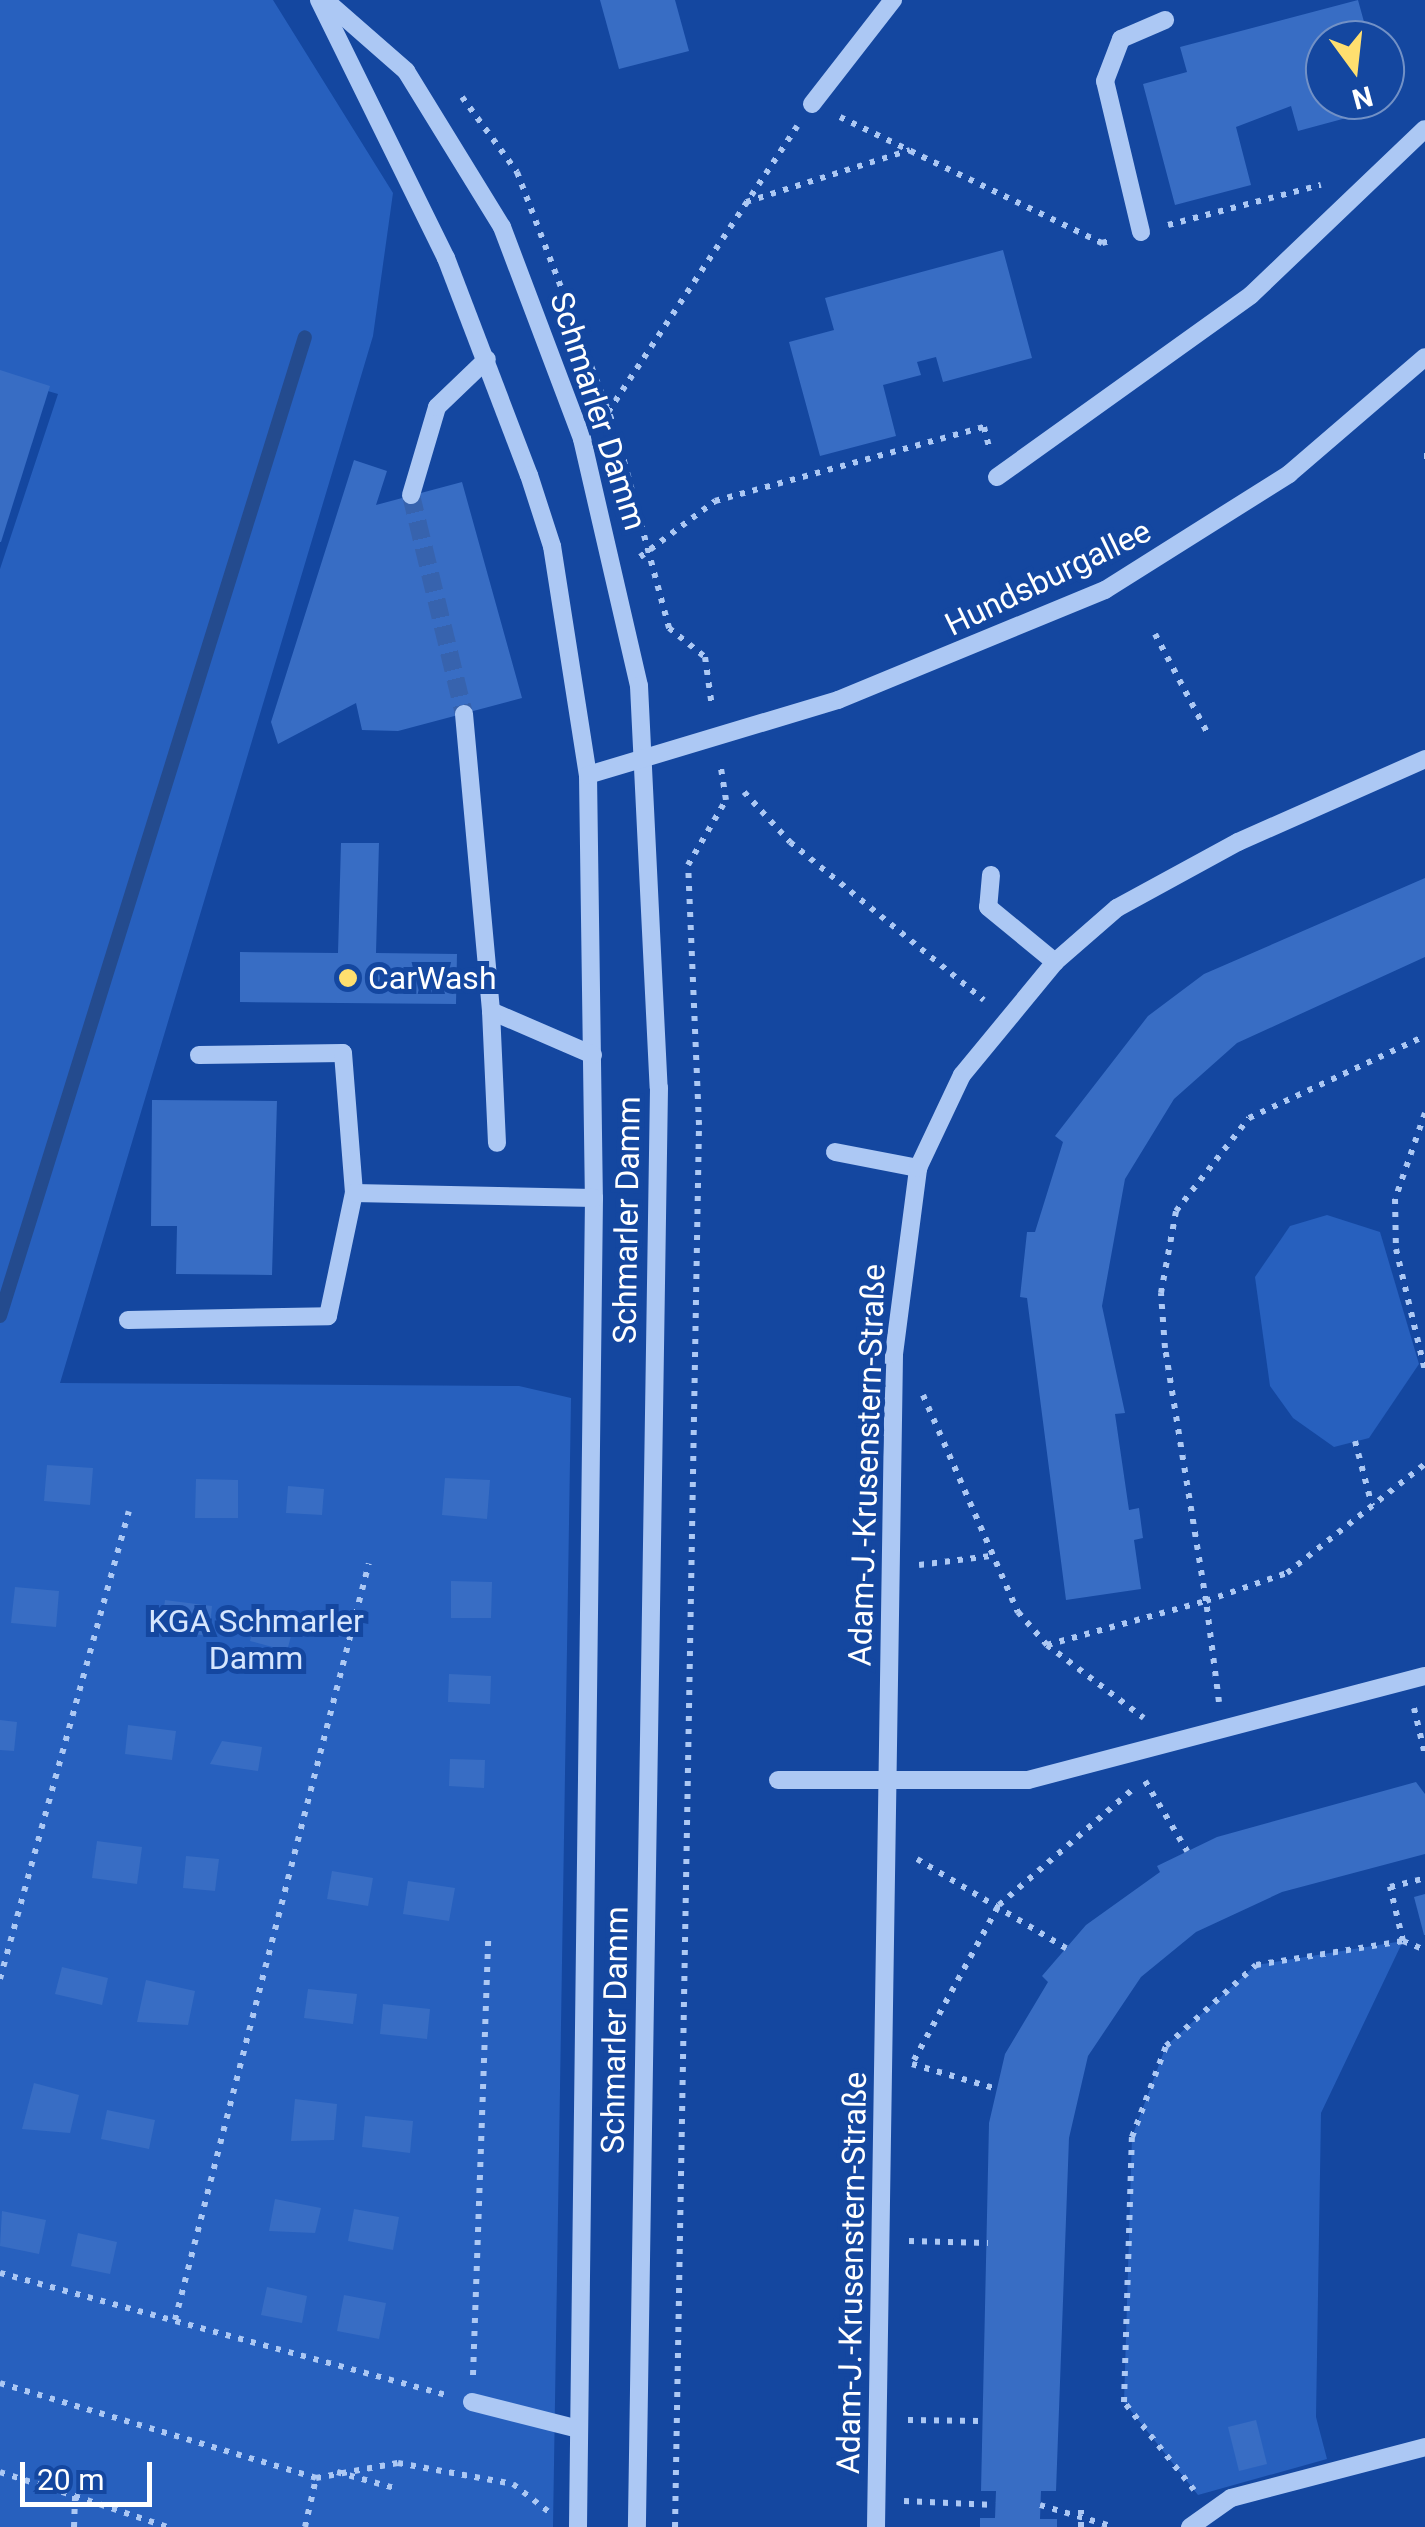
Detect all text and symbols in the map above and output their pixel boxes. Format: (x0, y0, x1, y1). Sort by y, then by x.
north arrow (1305, 20, 1405, 120)
text: N (1349, 79, 1376, 116)
street label: Schmarler Damm (541, 287, 655, 535)
street label: Hundsburgallee (939, 512, 1157, 644)
place label: CarWash (368, 959, 496, 997)
marker: CarWash (337, 967, 359, 989)
street label: Schmarler Damm (606, 1096, 648, 1344)
street label: Adam-J.-Krusenstern-Straße (841, 1263, 893, 1667)
park label: KGA Schmarler Damm (148, 1603, 364, 1678)
street label: Schmarler Damm (594, 1906, 636, 2154)
street label: Adam-J.-Krusenstern-Straße (829, 2072, 875, 2474)
scale bar (25, 2442, 158, 2504)
text: 20 m (37, 2462, 104, 2497)

